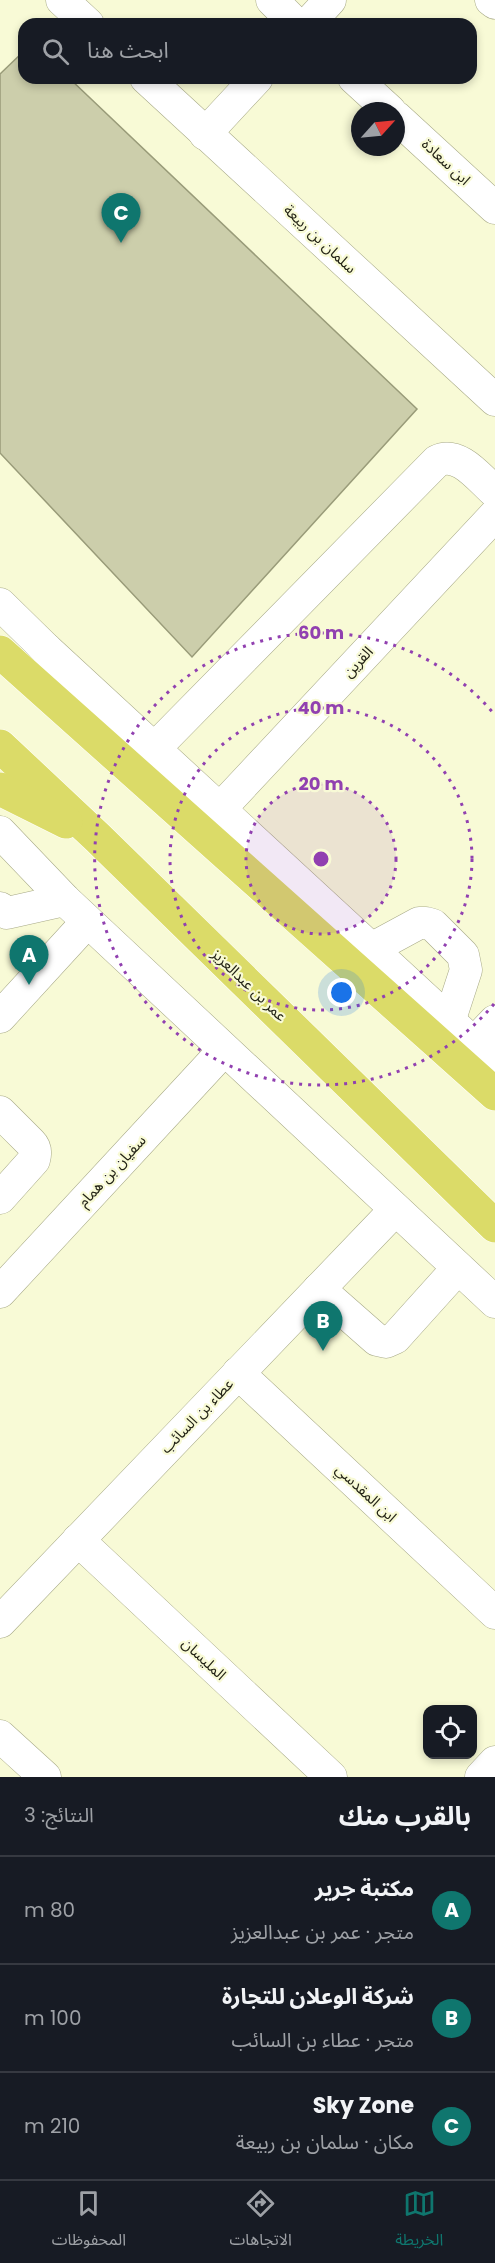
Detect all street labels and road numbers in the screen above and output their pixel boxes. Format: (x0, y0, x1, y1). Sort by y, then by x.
street label: ابن سعادة (417, 134, 475, 190)
street label: سلمان بن ربيعة (279, 199, 361, 278)
street label: القرين (338, 641, 378, 682)
street label: عمر بن عبدالعزيز (206, 943, 292, 1026)
street label: سفيان بن همام (73, 1130, 151, 1212)
street label: عطاء بن السائب (155, 1373, 238, 1458)
street label: ابن المقدسي (330, 1459, 402, 1528)
street label: المليسان (178, 1633, 231, 1685)

